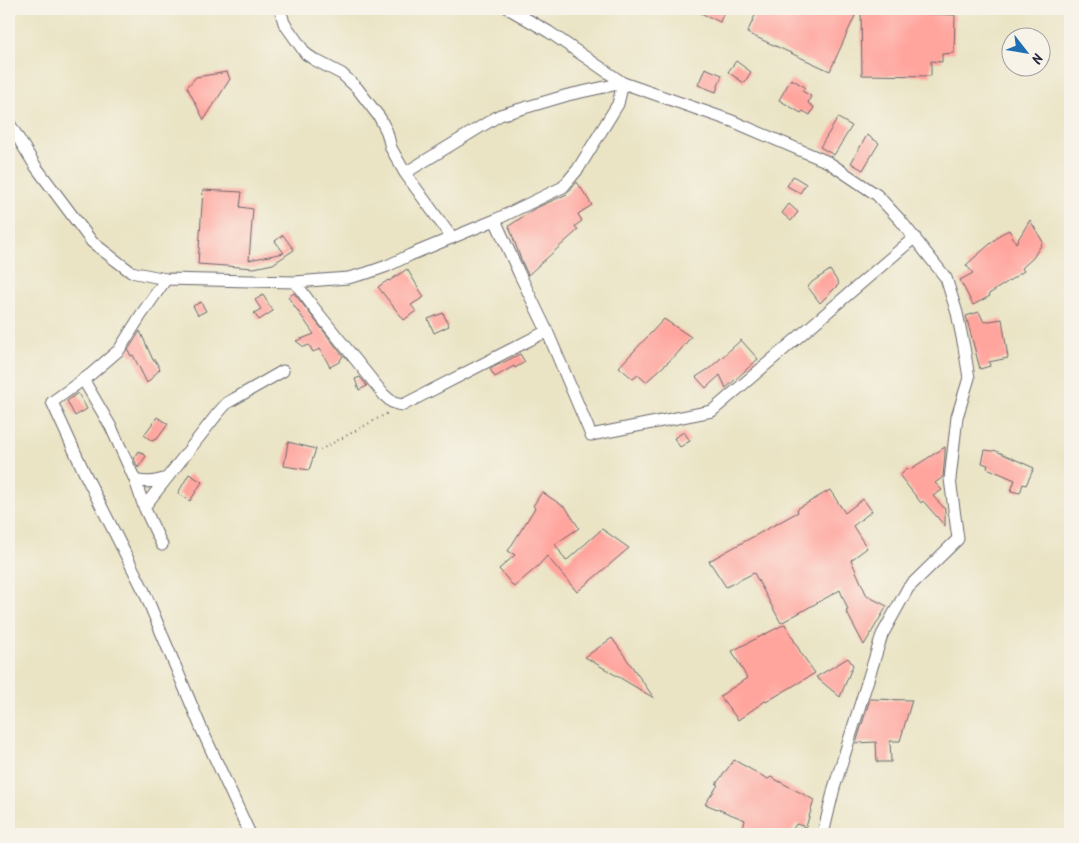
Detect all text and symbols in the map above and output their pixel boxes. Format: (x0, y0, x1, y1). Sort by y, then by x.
north arrow (1002, 28, 1052, 78)
text: N (1024, 49, 1048, 68)

